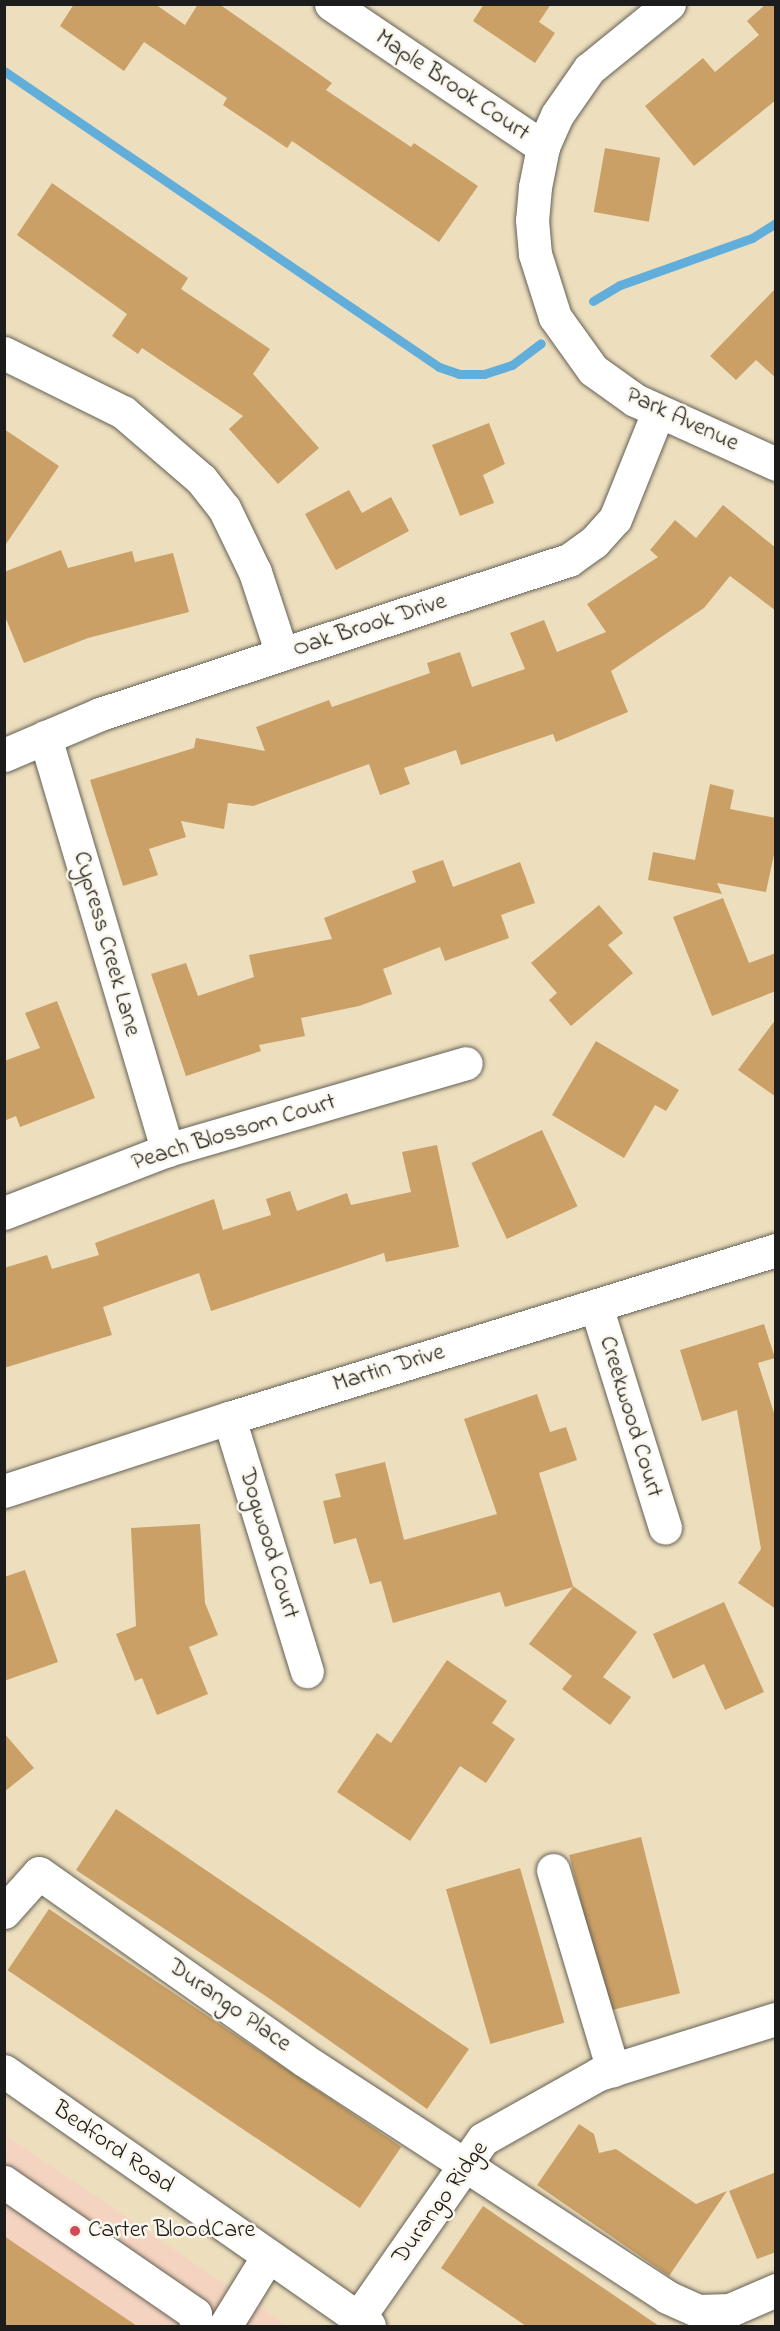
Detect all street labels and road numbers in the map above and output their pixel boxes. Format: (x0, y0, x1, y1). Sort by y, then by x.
street label: Maple Brook Court (369, 24, 535, 148)
street label: Park Avenue (621, 381, 743, 459)
street label: Oak Brook Drive (290, 588, 450, 664)
street label: Cypress Creek Lane (66, 848, 146, 1040)
street label: Peach Blossom Court (129, 1088, 339, 1178)
street label: Creekwood Court (592, 1333, 668, 1501)
street label: Martin Drive (330, 1338, 448, 1400)
street label: Dogwood Court (231, 1465, 305, 1623)
street label: Durango Place (162, 1953, 296, 2059)
street label: Bedford Road (47, 2096, 179, 2200)
street label: Durango Ridge (387, 2136, 495, 2270)

